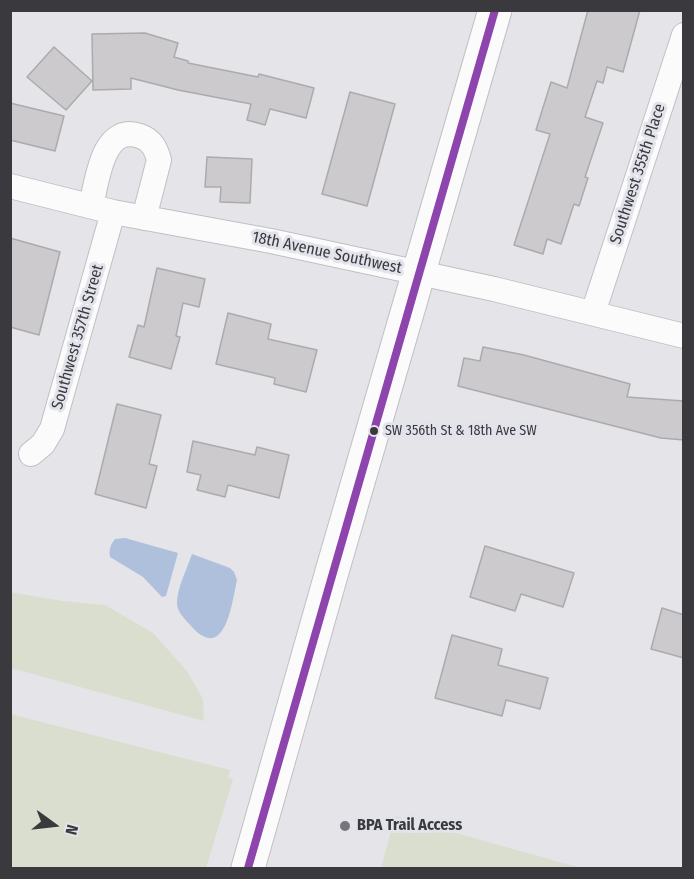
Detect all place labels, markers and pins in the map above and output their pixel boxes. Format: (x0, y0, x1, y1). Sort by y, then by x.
place label: SW 356th St & 18th Ave SW (385, 423, 537, 439)
marker: SW 356th St & 18th Ave SW (368, 425, 380, 437)
place label: BPA Trail Access (357, 816, 462, 836)
marker: BPA Trail Access (338, 819, 352, 833)

